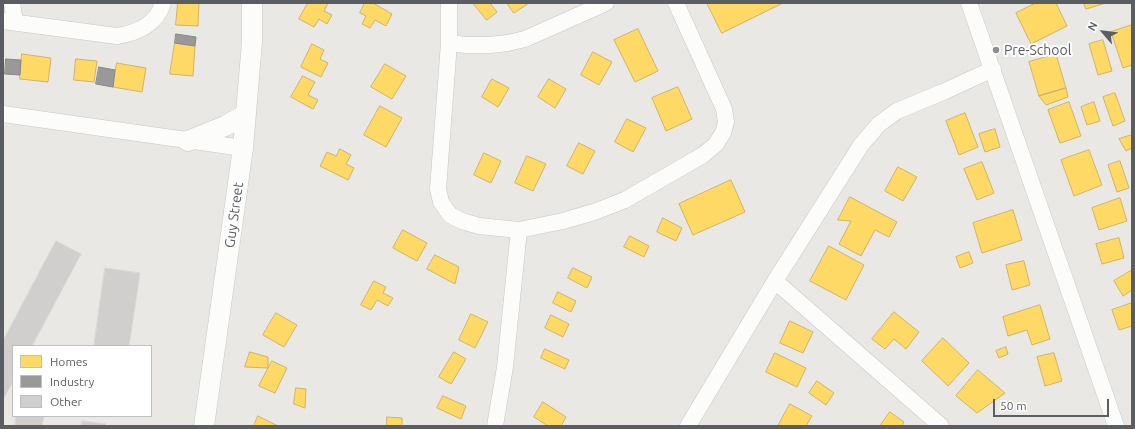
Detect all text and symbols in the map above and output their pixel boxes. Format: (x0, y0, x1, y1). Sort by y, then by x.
north arrow (1083, 12, 1123, 52)
text: N (1085, 20, 1100, 33)
place label: Pre-School (1004, 42, 1071, 58)
marker: Pre-School (991, 45, 1001, 55)
street label: Guy Street (221, 181, 247, 249)
legend (12, 345, 152, 417)
text: Homes (50, 355, 88, 368)
text: Industry (50, 375, 94, 388)
scale bar (995, 391, 1111, 417)
text: Other (50, 395, 82, 408)
text: 50 m (1000, 399, 1027, 412)

